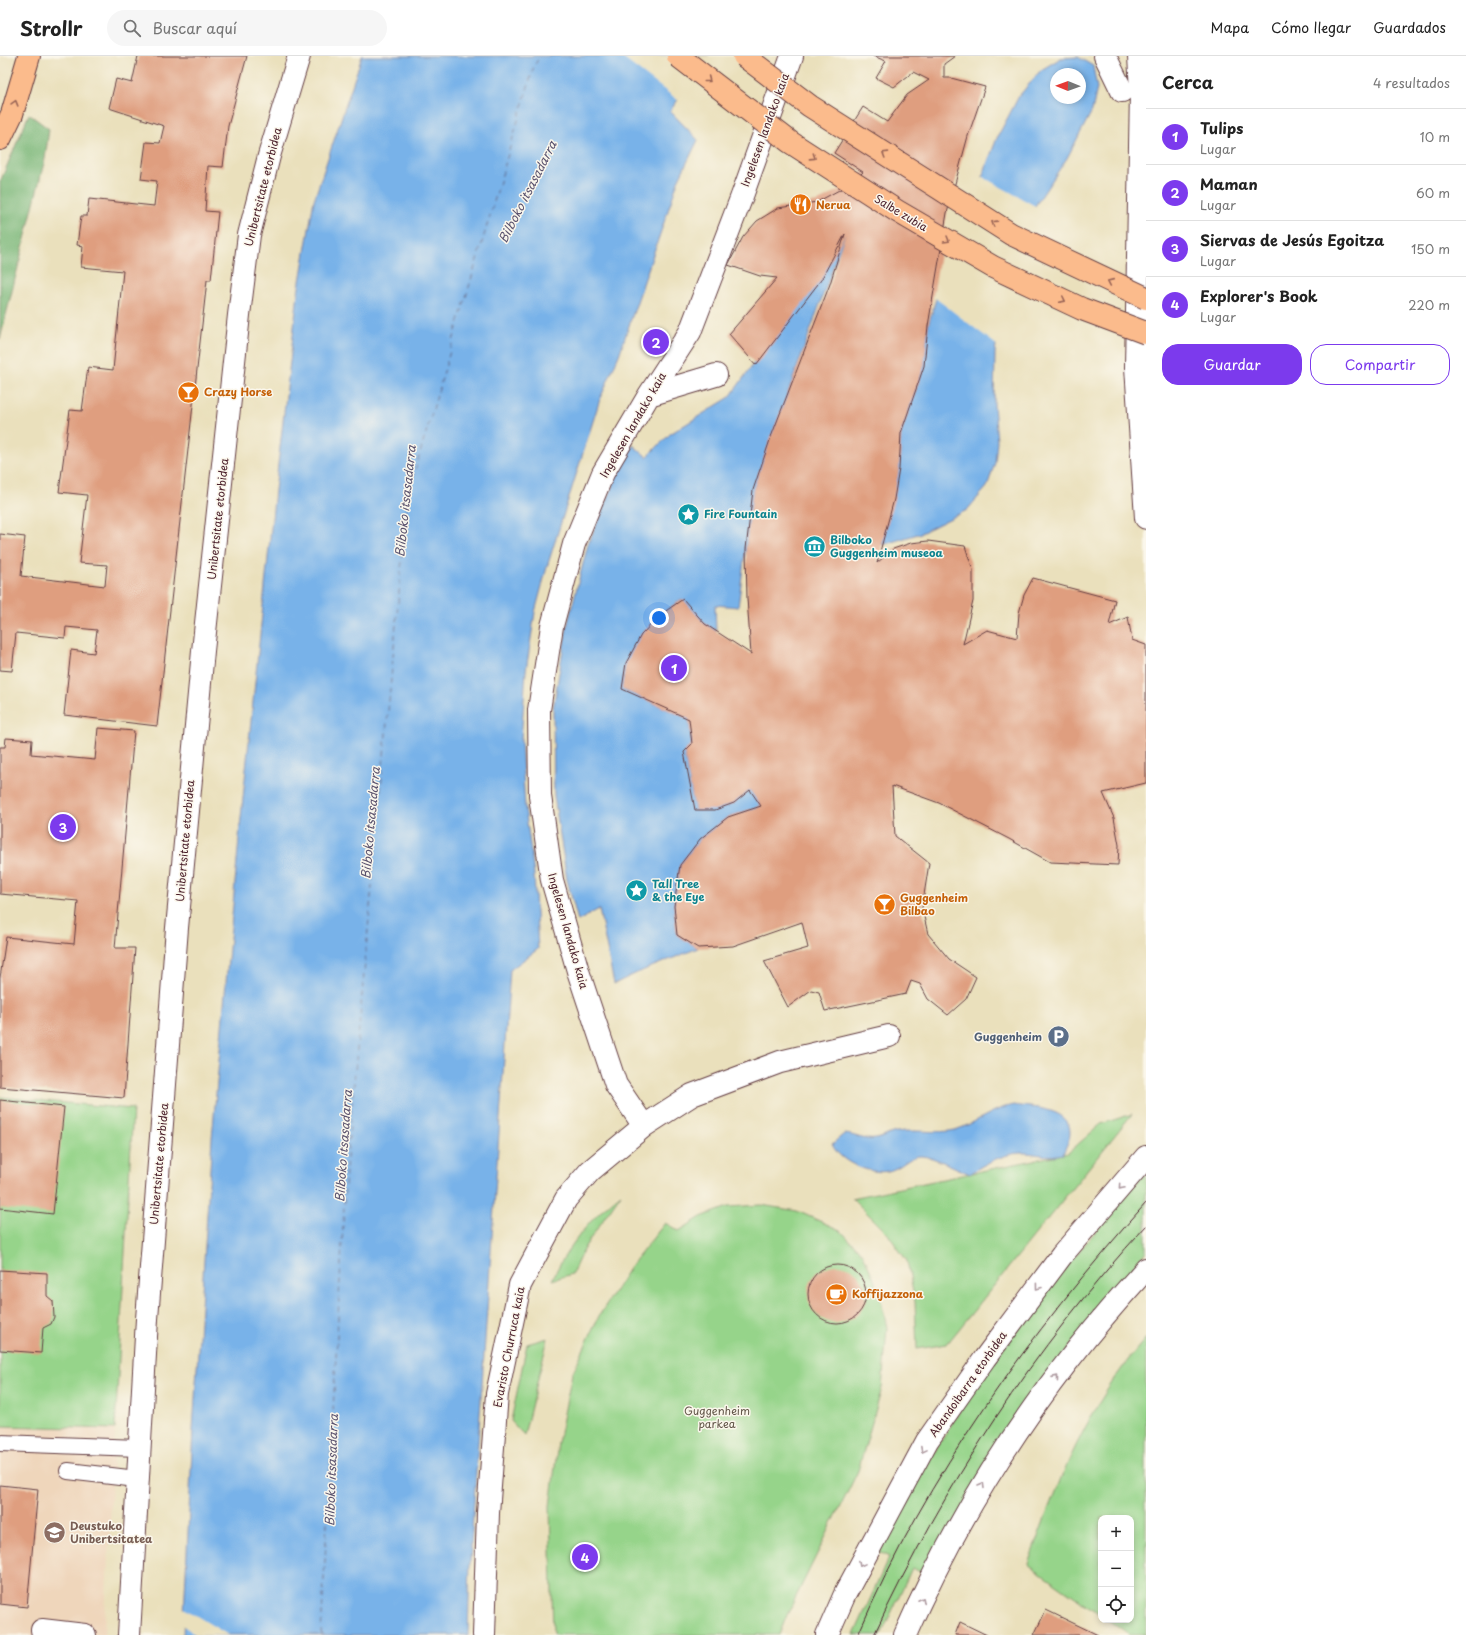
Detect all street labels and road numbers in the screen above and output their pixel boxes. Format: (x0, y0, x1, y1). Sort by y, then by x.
street label: Ingelesen landako kaia (736, 70, 793, 189)
street label: Unibertsitate etorbidea (239, 125, 286, 248)
street label: Salbe zubia (871, 190, 931, 235)
street label: Ingelesen landako kaia (595, 368, 670, 481)
street label: Unibertsitate etorbidea (203, 457, 232, 581)
street label: Unibertsitate etorbidea (171, 779, 198, 903)
street label: Ingelesen landako kaia (544, 871, 593, 991)
street label: Unibertsitate etorbidea (145, 1102, 172, 1226)
street label: Evaristo Churruca kaia (488, 1285, 529, 1409)
street label: Abandoibarra etorbidea (925, 1327, 1011, 1440)

